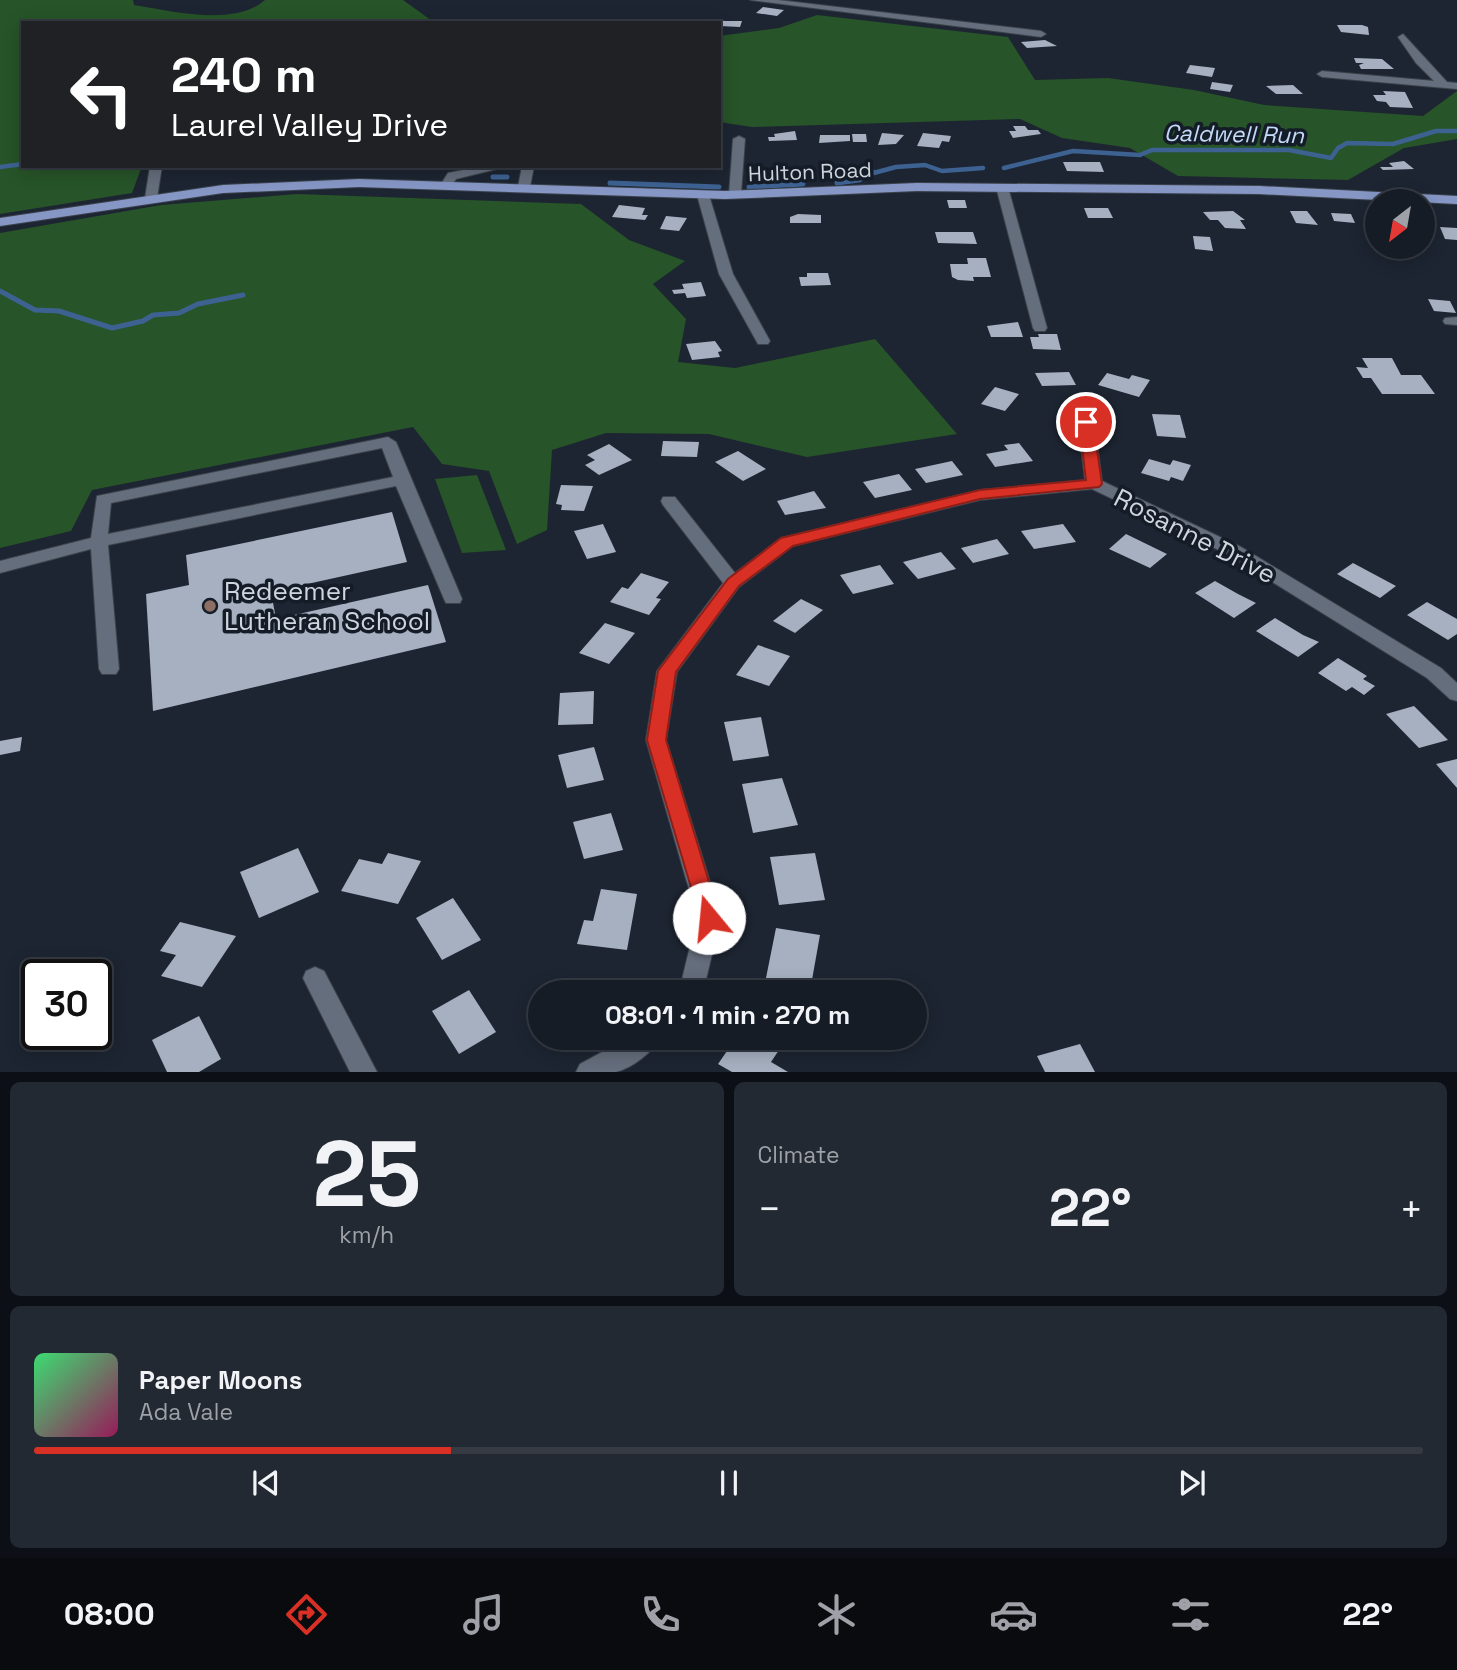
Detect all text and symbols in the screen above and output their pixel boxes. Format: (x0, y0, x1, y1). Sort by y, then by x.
text: 240 m (171, 44, 317, 106)
icon: left (56, 49, 147, 140)
text: Laurel Valley Drive (171, 105, 448, 145)
water label: Caldwell Run (1164, 118, 1305, 150)
street label: Hulton Road (748, 156, 872, 187)
north arrow (1365, 189, 1435, 259)
map controls (1365, 189, 1435, 259)
pin (1056, 392, 1116, 452)
icon: arrive (1067, 403, 1105, 441)
street label: Rosanne Drive (1108, 481, 1282, 591)
place label: Redeemer Lutheran School (224, 574, 430, 638)
marker: Redeemer Lutheran School (202, 598, 218, 614)
position arrow (672, 881, 746, 955)
speed limit sign: 30 (21, 959, 112, 1050)
text: 08:01 · 1 min · 270 m (605, 998, 850, 1032)
text: 25 (312, 1116, 421, 1233)
text: Climate (758, 1140, 840, 1170)
text: 22° (1049, 1175, 1131, 1241)
text: − (758, 1185, 781, 1233)
text: + (1399, 1185, 1423, 1233)
text: km/h (339, 1220, 394, 1250)
text: Paper Moons (139, 1363, 302, 1397)
text: Ada Vale (139, 1397, 233, 1427)
icon: previous (247, 1464, 285, 1502)
icon: pause (710, 1464, 748, 1502)
icon: next (1173, 1464, 1211, 1502)
icon: directions (282, 1590, 331, 1639)
icon: music (459, 1590, 508, 1639)
icon: phone (636, 1590, 685, 1639)
icon: climate (812, 1590, 861, 1639)
icon: car (989, 1590, 1038, 1639)
icon: filters (1166, 1590, 1215, 1639)
text: 08:00 (64, 1594, 155, 1634)
text: 22° (1342, 1594, 1393, 1634)

